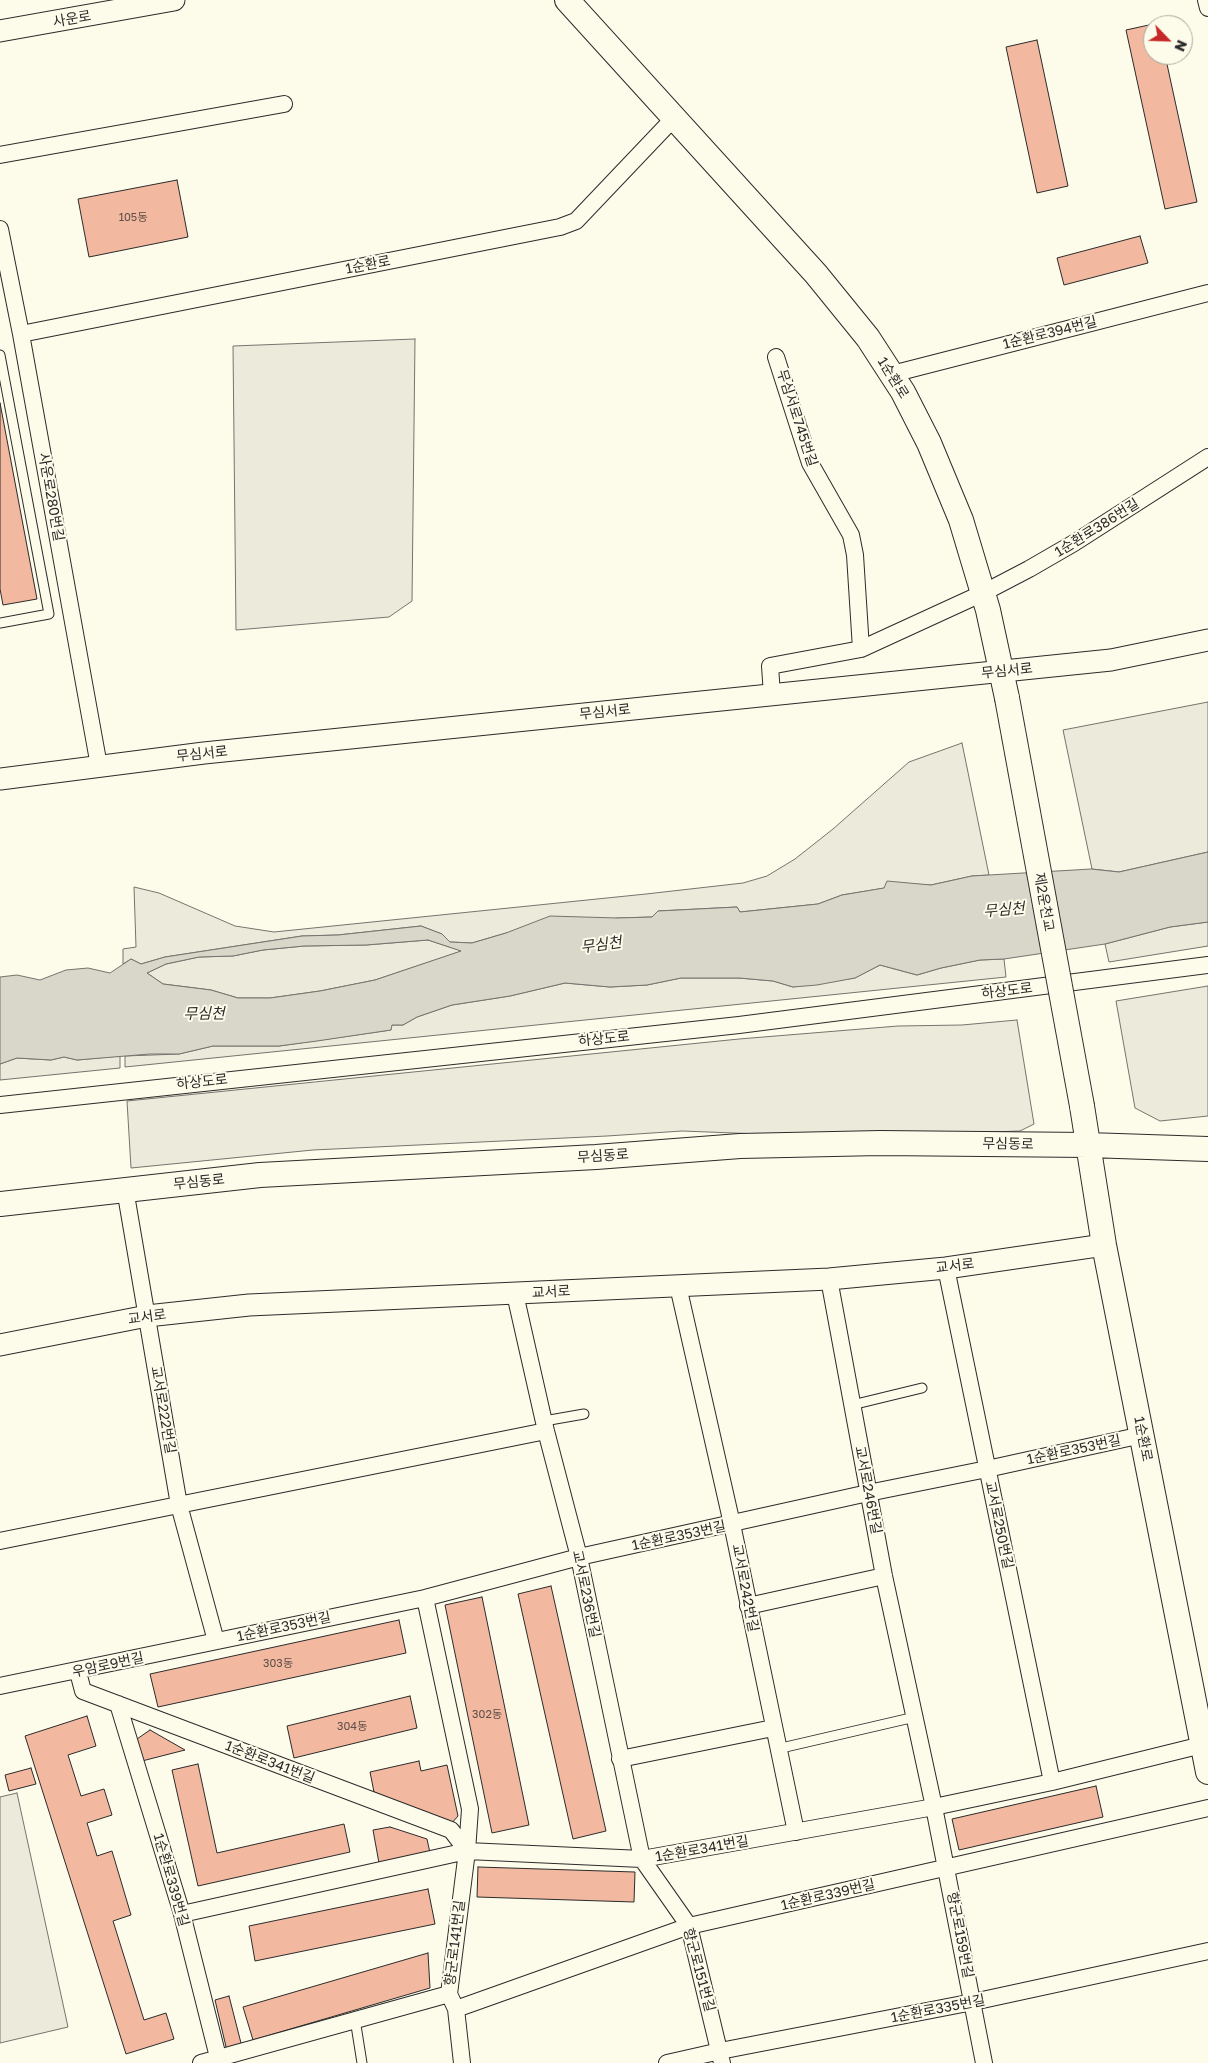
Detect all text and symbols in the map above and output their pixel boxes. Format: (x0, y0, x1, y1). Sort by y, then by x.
street label: 사운로 (52, 7, 92, 31)
north arrow (1143, 15, 1193, 65)
text: N (1171, 38, 1191, 54)
house number: 105동 (119, 211, 147, 225)
street label: 1순환로 (344, 252, 392, 278)
street label: 1순환로394번길 (1001, 313, 1099, 353)
street label: 1순환로 (874, 354, 912, 402)
street label: 무심서로745번길 (773, 367, 821, 469)
street label: 사운로280번길 (35, 451, 67, 543)
street label: 1순환로386번길 (1052, 495, 1142, 561)
street label: 무심서로 (981, 660, 1033, 682)
street label: 무심서로 (579, 701, 631, 723)
street label: 무심서로 (176, 743, 228, 765)
street label: 제2운천교 (1031, 871, 1057, 933)
water label: 무심천 (983, 899, 1025, 921)
water label: 무심천 (579, 933, 623, 957)
street label: 하상도로 (980, 980, 1034, 1002)
water label: 무심천 (183, 1005, 225, 1023)
street label: 하상도로 (578, 1028, 630, 1050)
street label: 하상도로 (176, 1071, 228, 1093)
street label: 무심동로 (982, 1135, 1034, 1153)
street label: 무심동로 (577, 1146, 629, 1166)
street label: 무심동로 (173, 1171, 225, 1193)
street label: 교서로 (935, 1255, 975, 1277)
street label: 교서로 (531, 1283, 571, 1301)
street label: 교서로 (127, 1306, 167, 1328)
street label: 교서로222번길 (147, 1365, 179, 1455)
street label: 1순환로 (1130, 1415, 1156, 1463)
street label: 1순환로353번길 (1025, 1432, 1123, 1468)
street label: 교서로246번길 (851, 1444, 885, 1536)
street label: 교서로250번길 (981, 1480, 1017, 1570)
street label: 1순환로353번길 (630, 1518, 728, 1554)
street label: 교서로242번길 (728, 1543, 762, 1633)
street label: 교서로236번길 (569, 1549, 603, 1639)
street label: 1순환로353번길 (235, 1609, 333, 1645)
street label: 우암로9번길 (71, 1649, 145, 1681)
house number: 303동 (263, 1657, 293, 1671)
house number: 302동 (472, 1708, 502, 1722)
house number: 304동 (337, 1720, 367, 1734)
street label: 1순환로341번길 (223, 1737, 317, 1787)
street label: 1순환로339번길 (150, 1832, 192, 1928)
street label: 1순환로341번길 (654, 1833, 750, 1865)
street label: 1순환로339번길 (779, 1876, 877, 1914)
street label: 향군로159번길 (943, 1890, 977, 1980)
street label: 향군로141번길 (441, 1899, 469, 1987)
street label: 향군로151번길 (680, 1926, 718, 2014)
street label: 1순환로335번길 (889, 1992, 987, 2026)

